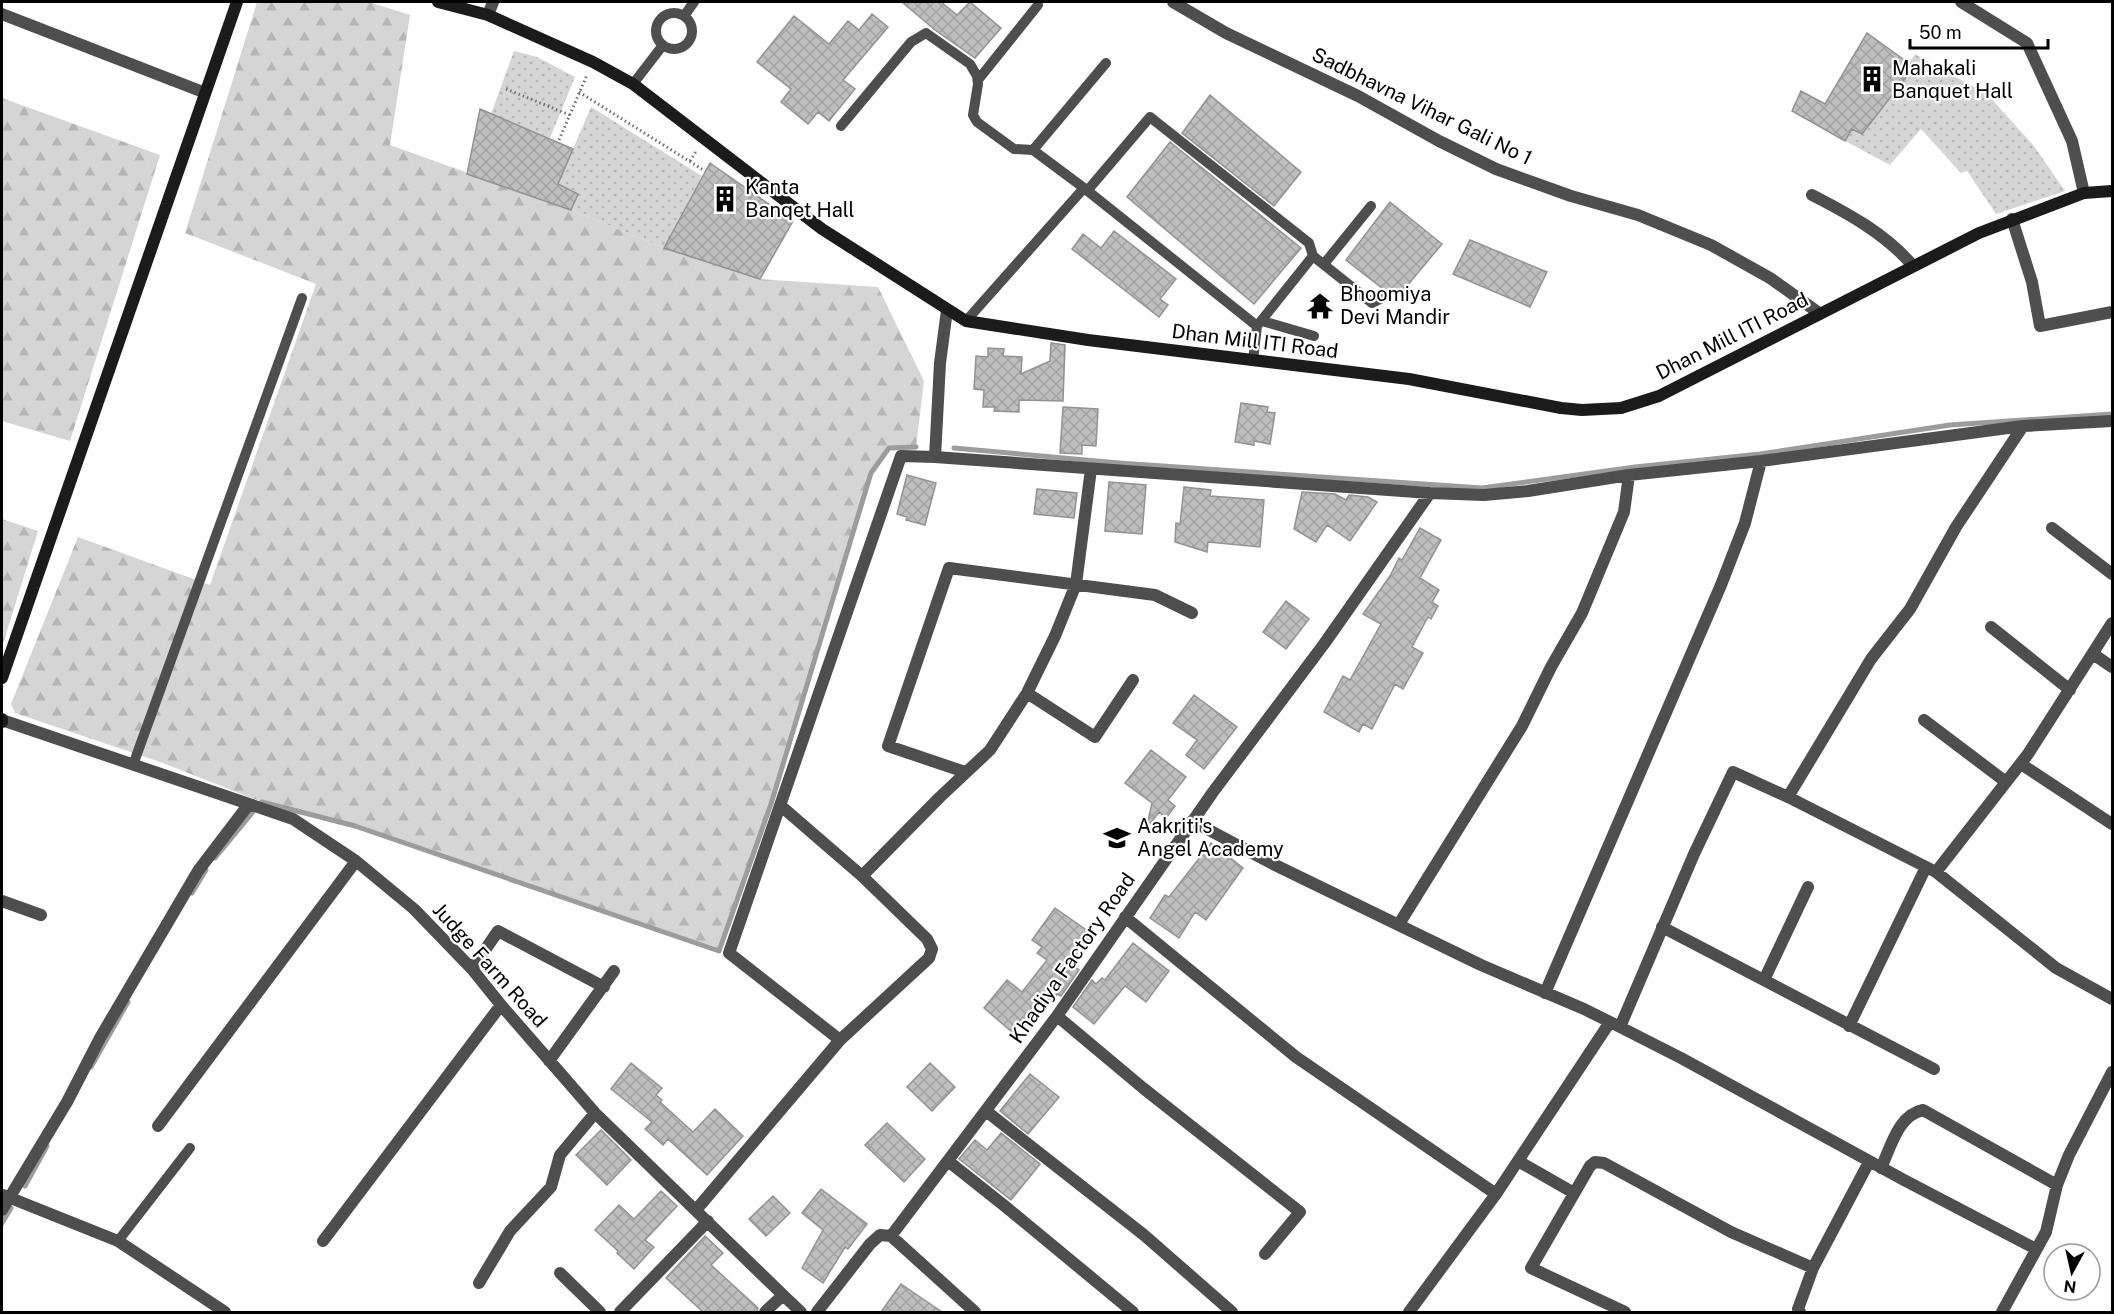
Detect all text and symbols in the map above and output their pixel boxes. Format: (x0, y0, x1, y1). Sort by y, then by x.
scale bar (1910, 12, 2048, 50)
text: 50 m (1919, 22, 1962, 43)
street label: Sadbhavna Vihar Gali No 1 (1308, 42, 1536, 170)
place label: Mahakali Banquet Hall (1892, 56, 2013, 103)
building icon: Mahakali Banquet Hall (1857, 64, 1887, 94)
place label: Kanta Banqet Hall (745, 175, 855, 222)
building icon: Kanta Banqet Hall (710, 184, 740, 214)
place label: Bhoomiya Devi Mandir (1340, 282, 1450, 329)
street label: Dhan Mill ITI Road (1652, 287, 1812, 385)
temple icon: Bhoomiya Devi Mandir (1305, 291, 1335, 321)
street label: Dhan Mill ITI Road (1170, 319, 1340, 363)
place label: Aakriti's Angel Academy (1137, 814, 1284, 861)
school or university icon: Aakriti's Angel Academy (1102, 823, 1132, 853)
street label: Khadiya Factory Road (1004, 868, 1140, 1048)
street label: Judge Farm Road (428, 898, 552, 1032)
north arrow (2042, 1242, 2102, 1302)
text: N (2062, 1276, 2078, 1297)

